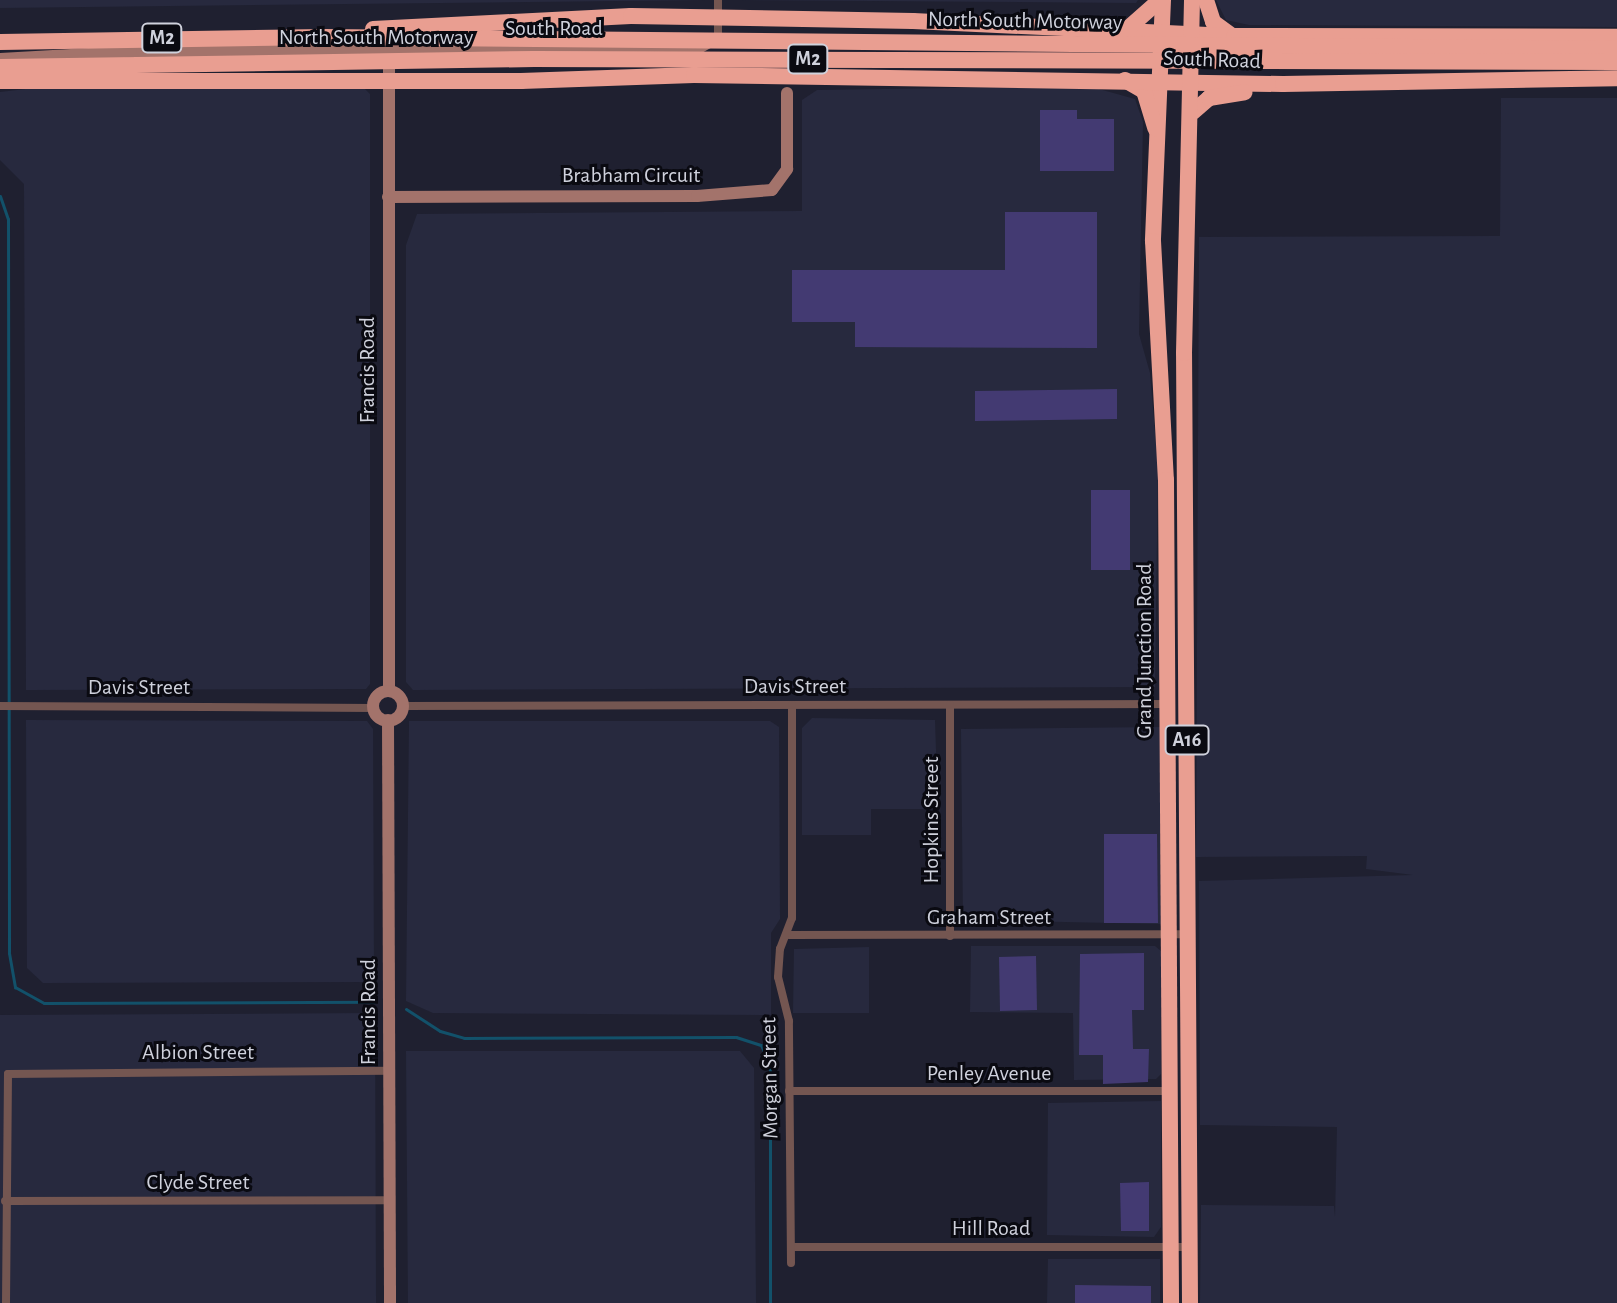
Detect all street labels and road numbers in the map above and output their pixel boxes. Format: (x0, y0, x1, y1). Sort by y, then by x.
street label: North South Motorway (928, 6, 1122, 36)
street label: South Road (505, 16, 603, 42)
road number: M2 (140, 22, 184, 54)
street label: North South Motorway (279, 25, 473, 51)
road number: M2 (786, 43, 830, 75)
street label: South Road (1163, 45, 1261, 75)
street label: Brabham Circuit (562, 163, 700, 189)
street label: Francis Road (355, 317, 381, 423)
street label: Grand Junction Road (1132, 563, 1158, 739)
street label: Davis Street (744, 674, 846, 700)
street label: Davis Street (88, 675, 190, 701)
road number: A16 (1163, 724, 1211, 756)
street label: Hopkins Street (919, 757, 945, 883)
street label: Graham Street (927, 905, 1051, 931)
street label: Francis Road (356, 959, 382, 1065)
street label: Morgan Street (756, 1017, 784, 1139)
street label: Albion Street (142, 1040, 254, 1066)
street label: Penley Avenue (927, 1061, 1051, 1087)
street label: Clyde Street (147, 1170, 249, 1196)
street label: Hill Road (952, 1216, 1030, 1242)

